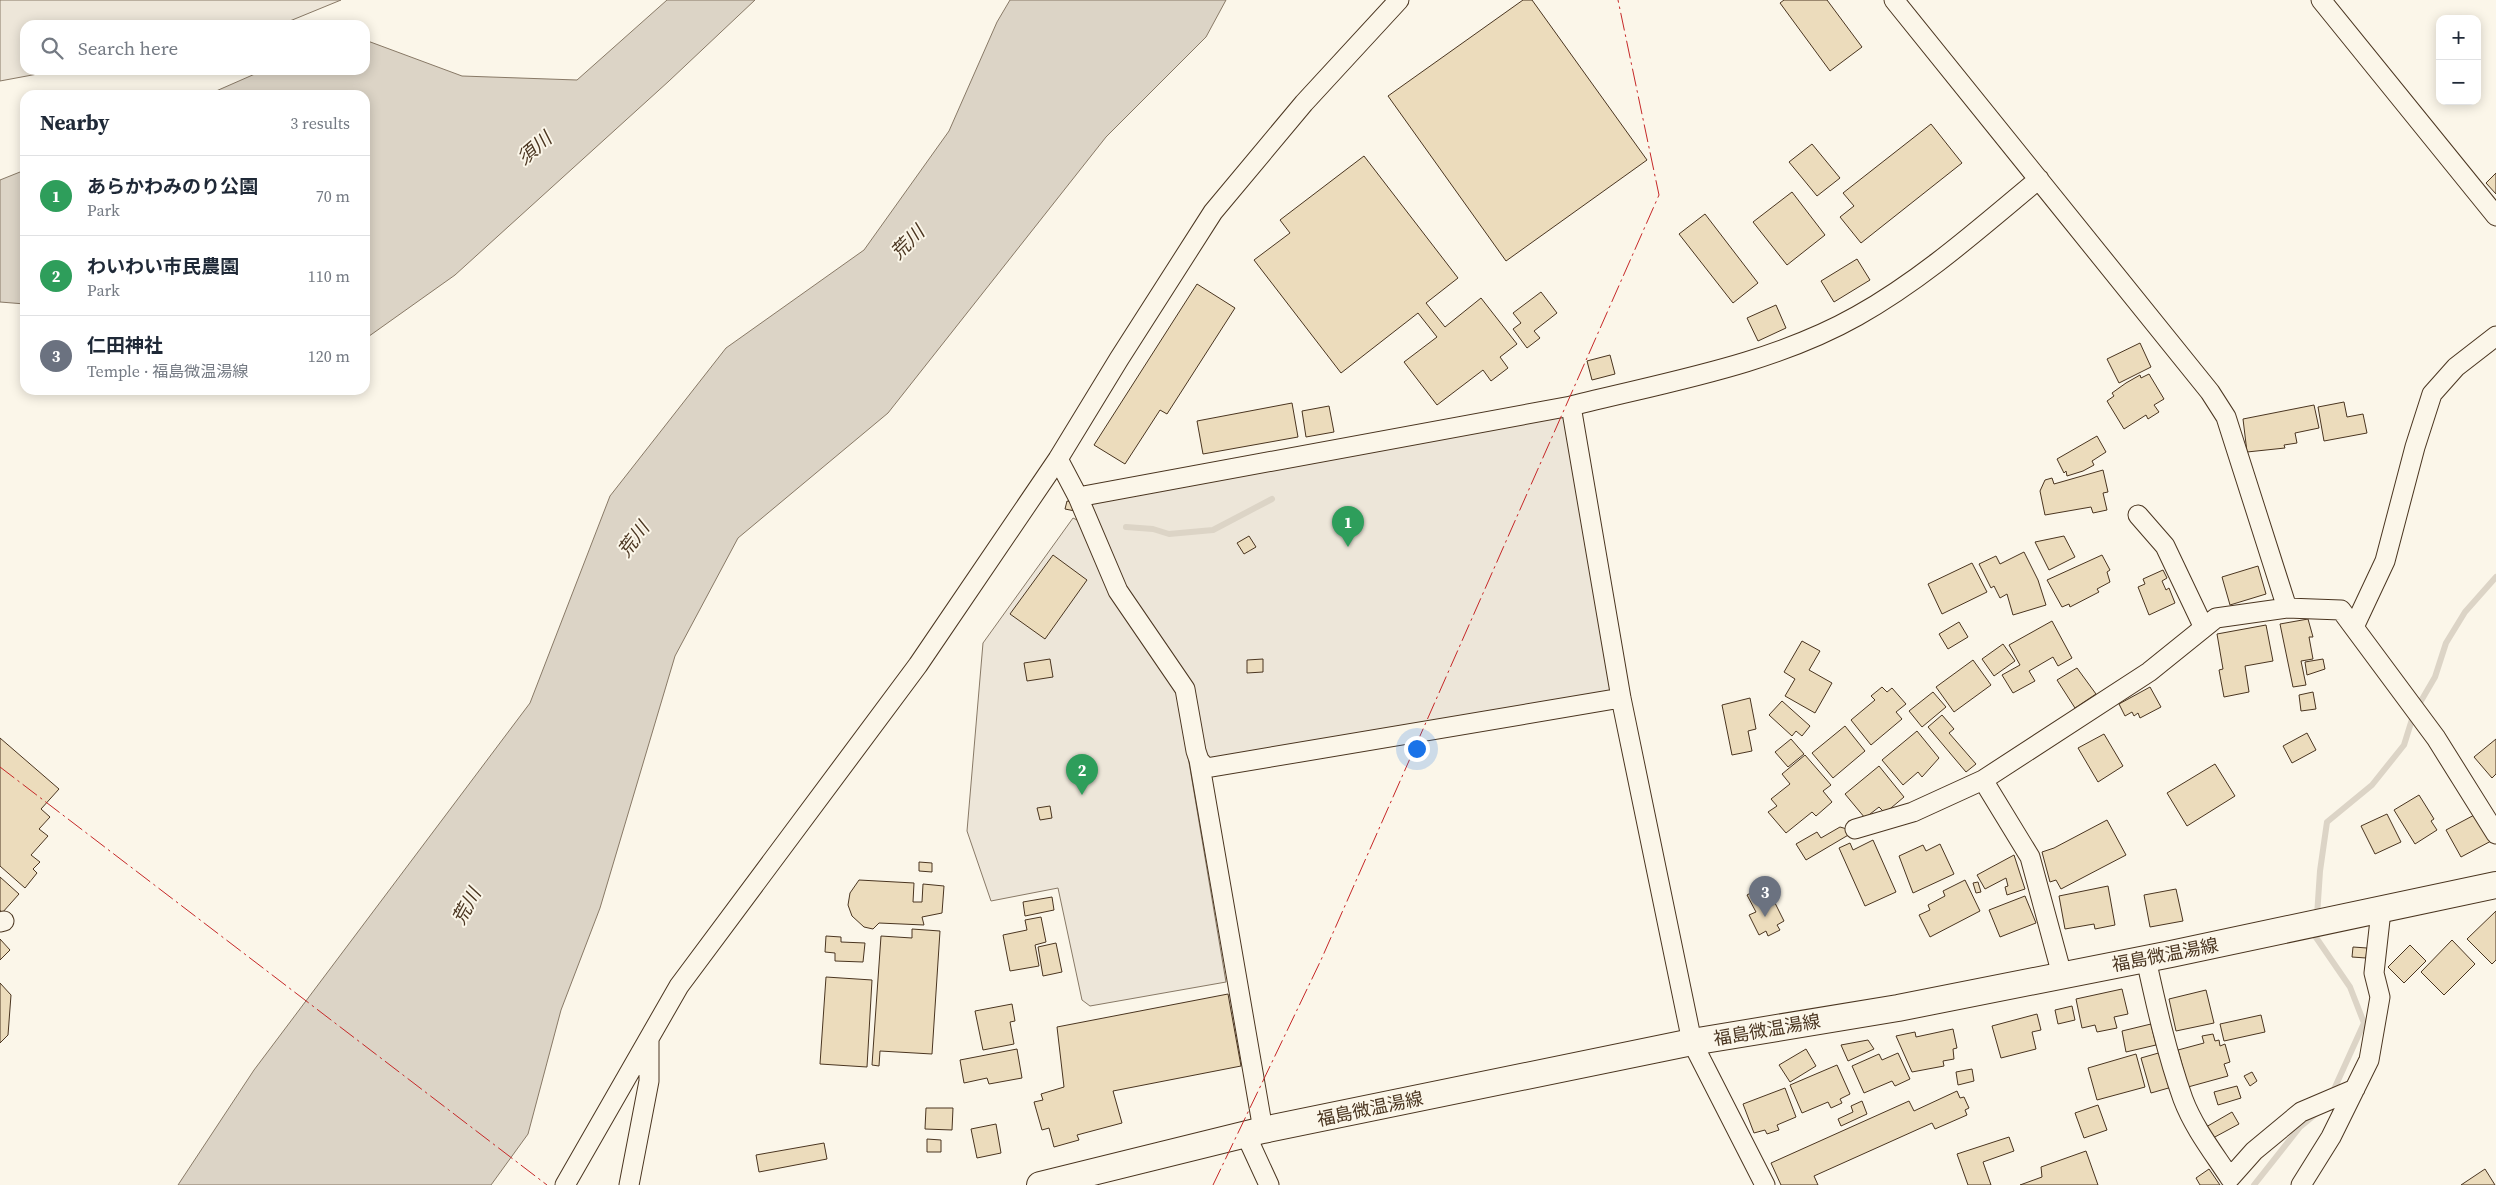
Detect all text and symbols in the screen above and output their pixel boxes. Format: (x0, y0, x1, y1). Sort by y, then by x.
map controls (2436, 15, 2481, 105)
button: + (2436, 15, 2481, 60)
search box (20, 20, 370, 75)
icon: search (38, 34, 66, 62)
text: Search here (78, 35, 178, 61)
button: − (2436, 60, 2481, 105)
text: Nearby (40, 108, 110, 137)
text: 3 results (290, 112, 350, 134)
water label: 須川 (511, 124, 558, 170)
text: あらかわみのり公園 (87, 173, 258, 199)
text: 1 (52, 185, 60, 207)
text: 70 m (316, 185, 350, 207)
text: Park (87, 199, 120, 221)
water label: 荒川 (884, 218, 931, 265)
text: わいわい市民農園 (87, 253, 239, 279)
text: 2 (52, 265, 60, 287)
text: 110 m (308, 265, 350, 287)
text: Park (87, 279, 120, 301)
text: 仁田神社 (87, 332, 163, 358)
text: 3 (52, 345, 60, 367)
text: 120 m (308, 345, 350, 367)
text: Temple · 福島微温湯線 (87, 360, 248, 382)
pin: 1 (1332, 506, 1364, 547)
water label: 荒川 (611, 514, 656, 562)
your location (1404, 736, 1430, 762)
pin: 2 (1066, 754, 1098, 795)
pin: 3 (1749, 876, 1781, 917)
water label: 荒川 (445, 881, 488, 929)
street label: 福島微温湯線 (2110, 932, 2220, 977)
street label: 福島微温湯線 (1712, 1008, 1822, 1051)
street label: 福島微温湯線 (1314, 1085, 1425, 1132)

